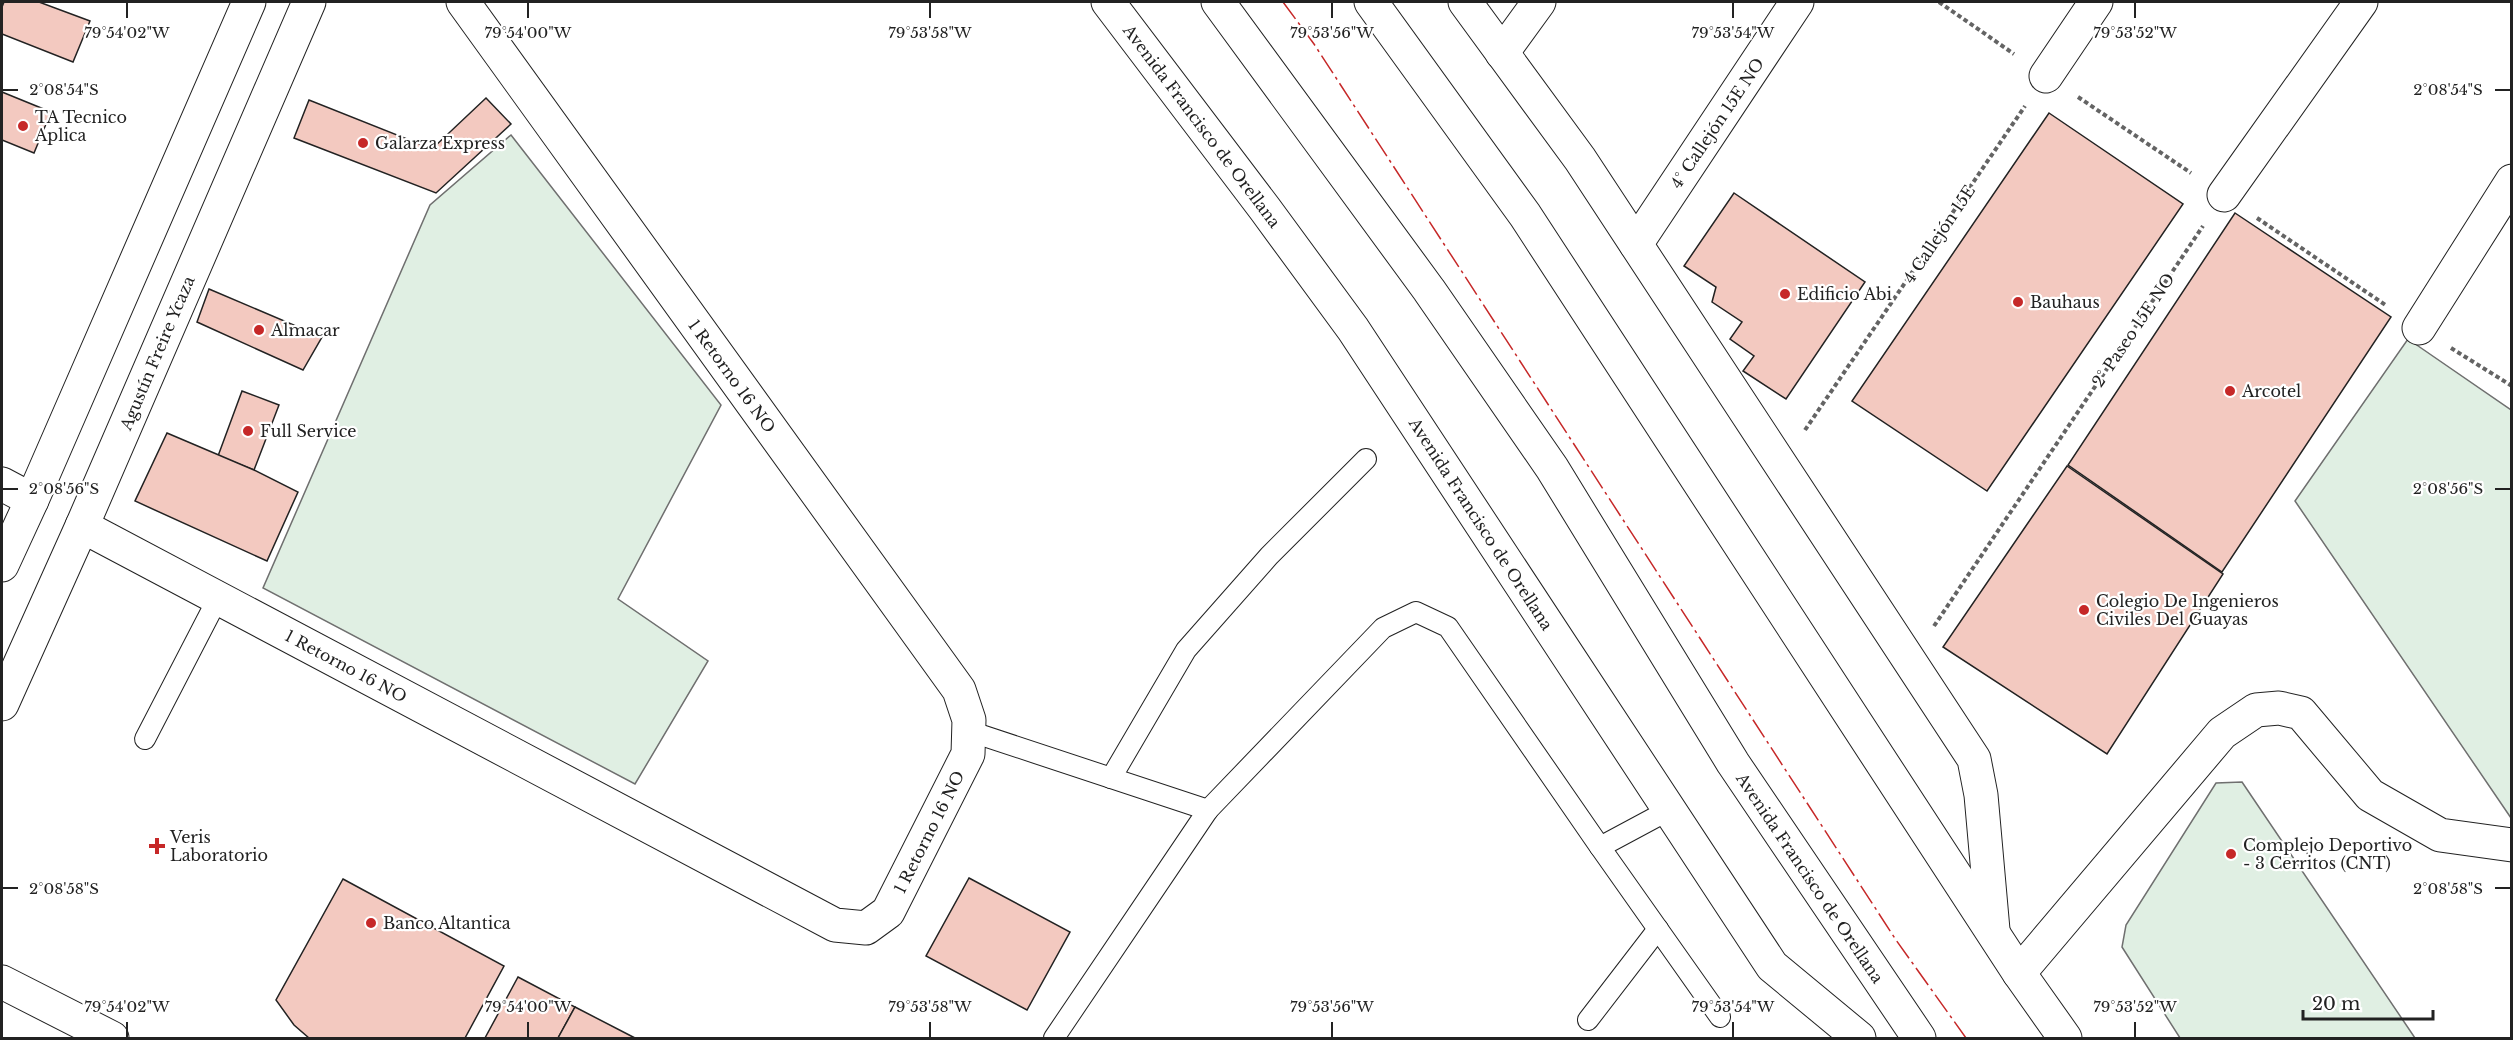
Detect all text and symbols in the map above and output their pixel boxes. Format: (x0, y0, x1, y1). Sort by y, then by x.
street label: Avenida Francisco de Orellana (1118, 20, 1285, 232)
text: 79°54'02"W (84, 23, 170, 42)
text: 79°54'00"W (485, 23, 572, 42)
text: 79°53'58"W (888, 23, 972, 42)
text: 79°53'56"W (1290, 23, 1374, 42)
text: 79°53'54"W (1692, 23, 1775, 42)
text: 79°53'52"W (2093, 23, 2177, 42)
street label: 4° Callejón 15E NO (1666, 54, 1768, 192)
text: 2°08'54"S (29, 80, 99, 99)
text: 2°08'54"S (2413, 80, 2483, 99)
place label: TA Tecnico Aplica (34, 107, 127, 145)
marker: TA Tecnico Aplica (16, 119, 30, 133)
place label: Galarza Express (375, 133, 505, 153)
marker: Galarza Express (356, 136, 370, 150)
street label: 4 Callejón 15E (1899, 181, 1979, 287)
street label: 2° Paseo 15E NO (2088, 269, 2178, 391)
street label: Agustín Freire Ycaza (115, 273, 199, 434)
place label: Edificio Abi (1797, 284, 1893, 304)
marker: Edificio Abi (1778, 287, 1792, 301)
place label: Bauhaus (2030, 292, 2100, 312)
marker: Bauhaus (2011, 295, 2025, 309)
street label: 1 Retorno 16 NO (684, 316, 780, 436)
place label: Almacar (270, 320, 340, 340)
marker: Almacar (252, 323, 266, 337)
place label: Arcotel (2241, 381, 2301, 401)
marker: Arcotel (2223, 384, 2237, 398)
street label: Avenida Francisco de Orellana (1404, 413, 1557, 634)
place label: Full Service (260, 421, 357, 441)
marker: Full Service (241, 424, 255, 438)
text: 2°08'56"S (29, 479, 99, 498)
text: 2°08'56"S (2413, 479, 2483, 498)
place label: Colegio De Ingenieros Civiles Del Guayas (2096, 591, 2279, 629)
marker: Colegio De Ingenieros Civiles Del Guayas (2077, 603, 2091, 617)
street label: 1 Retorno 16 NO (282, 625, 410, 707)
street label: 1 Retorno 16 NO (889, 767, 969, 897)
street label: Avenida Francisco de Orellana (1732, 768, 1888, 987)
place label: Veris Laboratorio (169, 827, 268, 865)
place label: Complejo Deportivo - 3 Cerritos (CNT) (2243, 835, 2412, 873)
marker: Veris Laboratorio (148, 837, 166, 855)
marker: Complejo Deportivo - 3 Cerritos (CNT) (2224, 847, 2238, 861)
text: 2°08'58"S (29, 879, 99, 898)
text: 2°08'58"S (2413, 879, 2483, 898)
place label: Banco Altantica (383, 913, 511, 933)
marker: Banco Altantica (364, 916, 378, 930)
scale bar (2303, 983, 2434, 1021)
text: 20 m (2312, 993, 2360, 1015)
text: 79°54'02"W (84, 997, 170, 1016)
text: 79°54'00"W (485, 997, 572, 1016)
text: 79°53'58"W (888, 997, 972, 1016)
text: 79°53'56"W (1290, 997, 1374, 1016)
text: 79°53'54"W (1692, 997, 1775, 1016)
text: 79°53'52"W (2093, 997, 2177, 1016)

